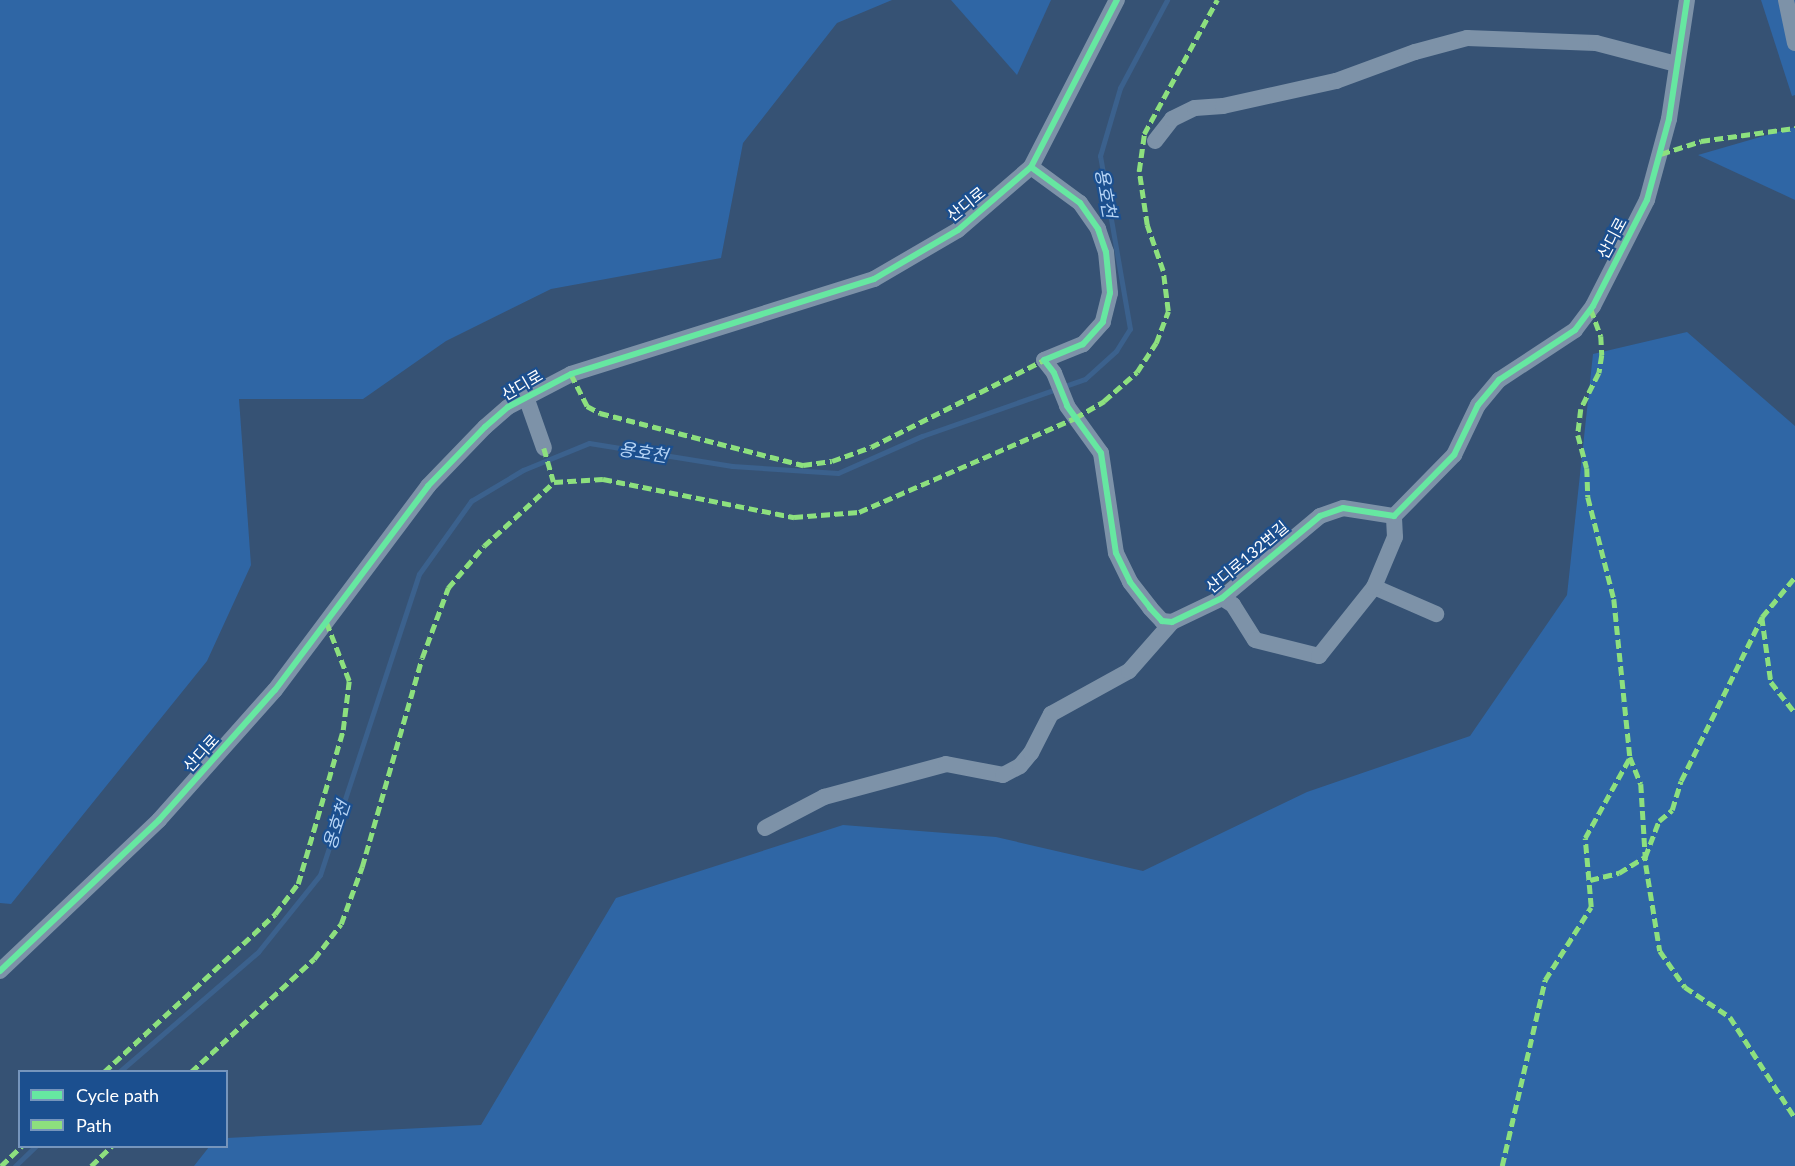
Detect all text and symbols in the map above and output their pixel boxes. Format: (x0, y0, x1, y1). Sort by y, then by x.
water label: 용호천 (1091, 167, 1121, 219)
street label: 산디로 (943, 183, 989, 225)
street label: 산디로 (1593, 214, 1631, 262)
street label: 산디로 (498, 366, 546, 404)
water label: 용호천 (617, 437, 669, 467)
street label: 산디로132번길 (1202, 517, 1292, 597)
street label: 산디로 (179, 730, 223, 776)
water label: 용호천 (318, 798, 354, 852)
legend (18, 1070, 228, 1148)
text: Cycle path (76, 1084, 159, 1106)
text: Path (76, 1114, 112, 1136)

